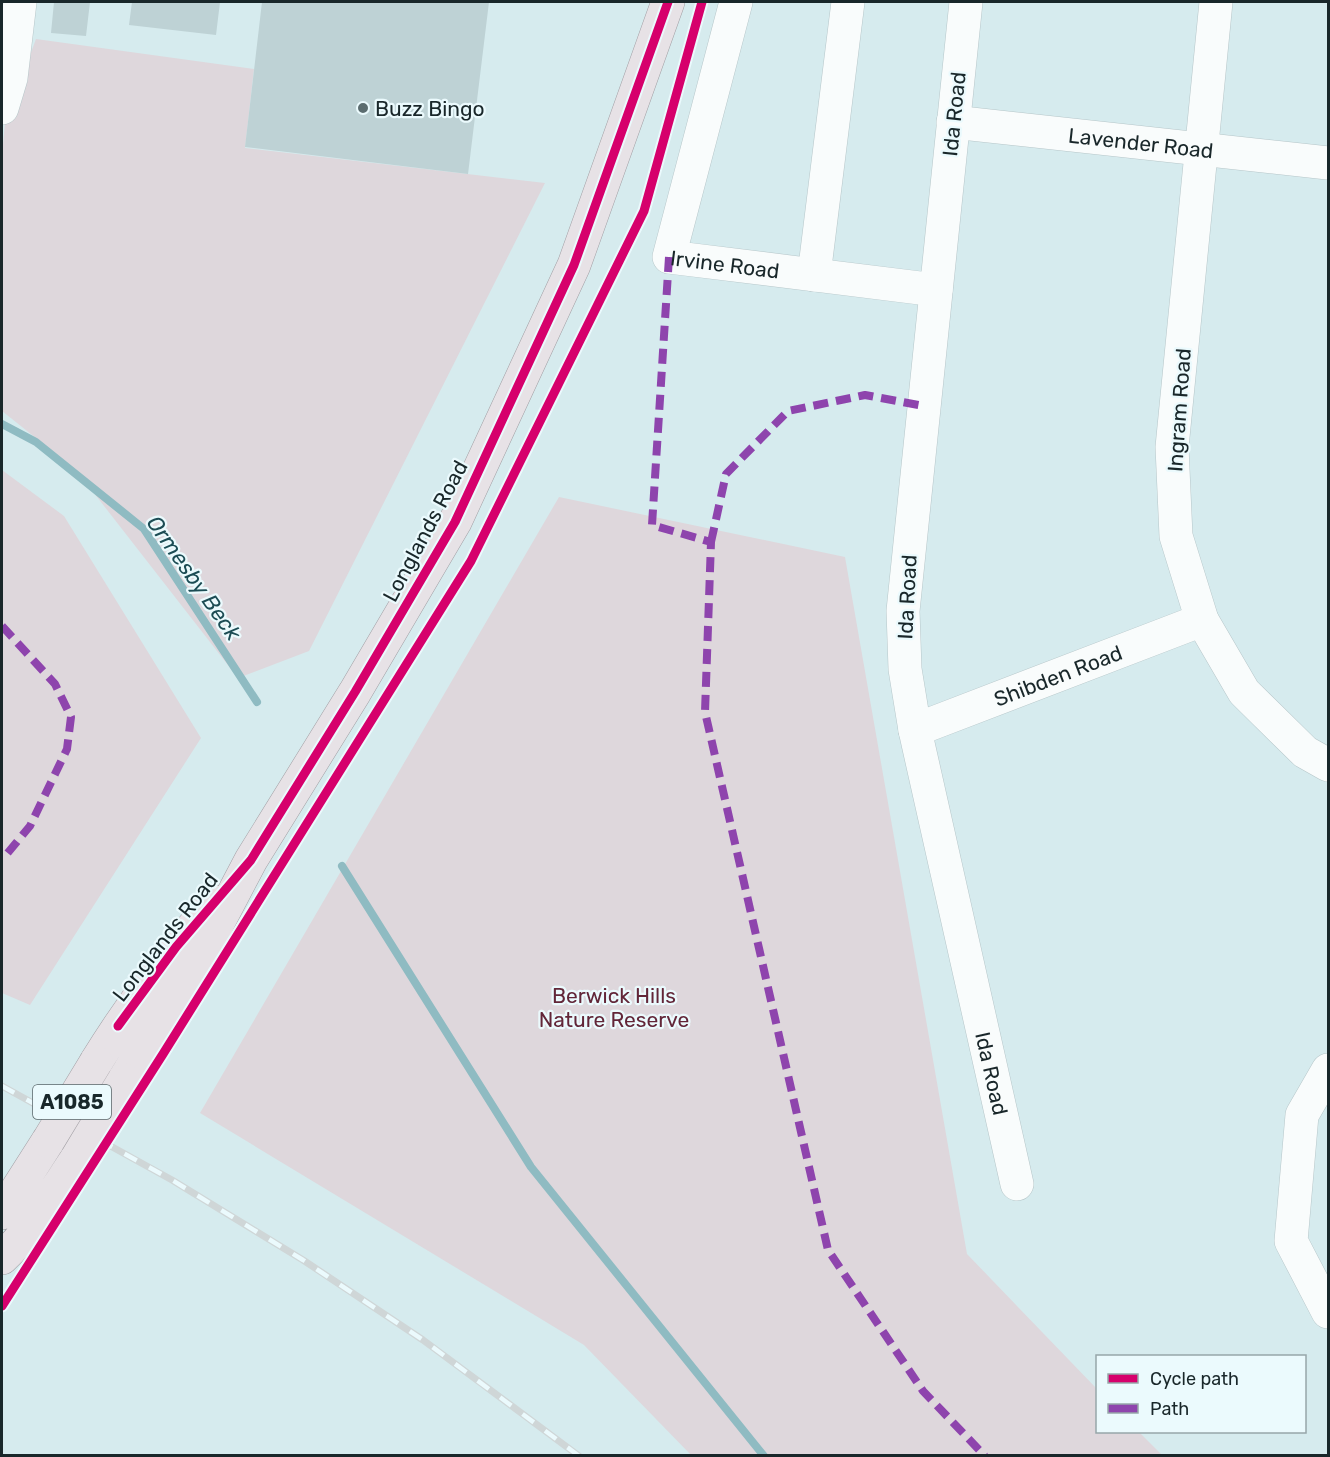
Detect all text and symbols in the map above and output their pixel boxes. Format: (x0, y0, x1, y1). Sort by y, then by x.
street label: Ida Road (937, 71, 971, 157)
place label: Buzz Bingo (375, 96, 485, 121)
marker: Buzz Bingo (356, 101, 370, 115)
street label: Lavender Road (1067, 122, 1215, 163)
street label: Irvine Road (669, 245, 781, 283)
street label: Ingram Road (1162, 347, 1196, 473)
street label: Longlands Road (377, 456, 473, 606)
water label: Ormesby Beck (141, 510, 247, 646)
street label: Ida Road (892, 554, 922, 640)
street label: Shibden Road (990, 639, 1126, 711)
street label: Longlands Road (107, 868, 223, 1006)
park label: Berwick Hills Nature Reserve (539, 983, 689, 1032)
street label: Ida Road (971, 1029, 1014, 1117)
road number: A1085 (33, 1085, 111, 1119)
legend (1096, 1355, 1306, 1433)
text: Cycle path (1150, 1368, 1239, 1390)
text: Path (1150, 1398, 1189, 1420)

